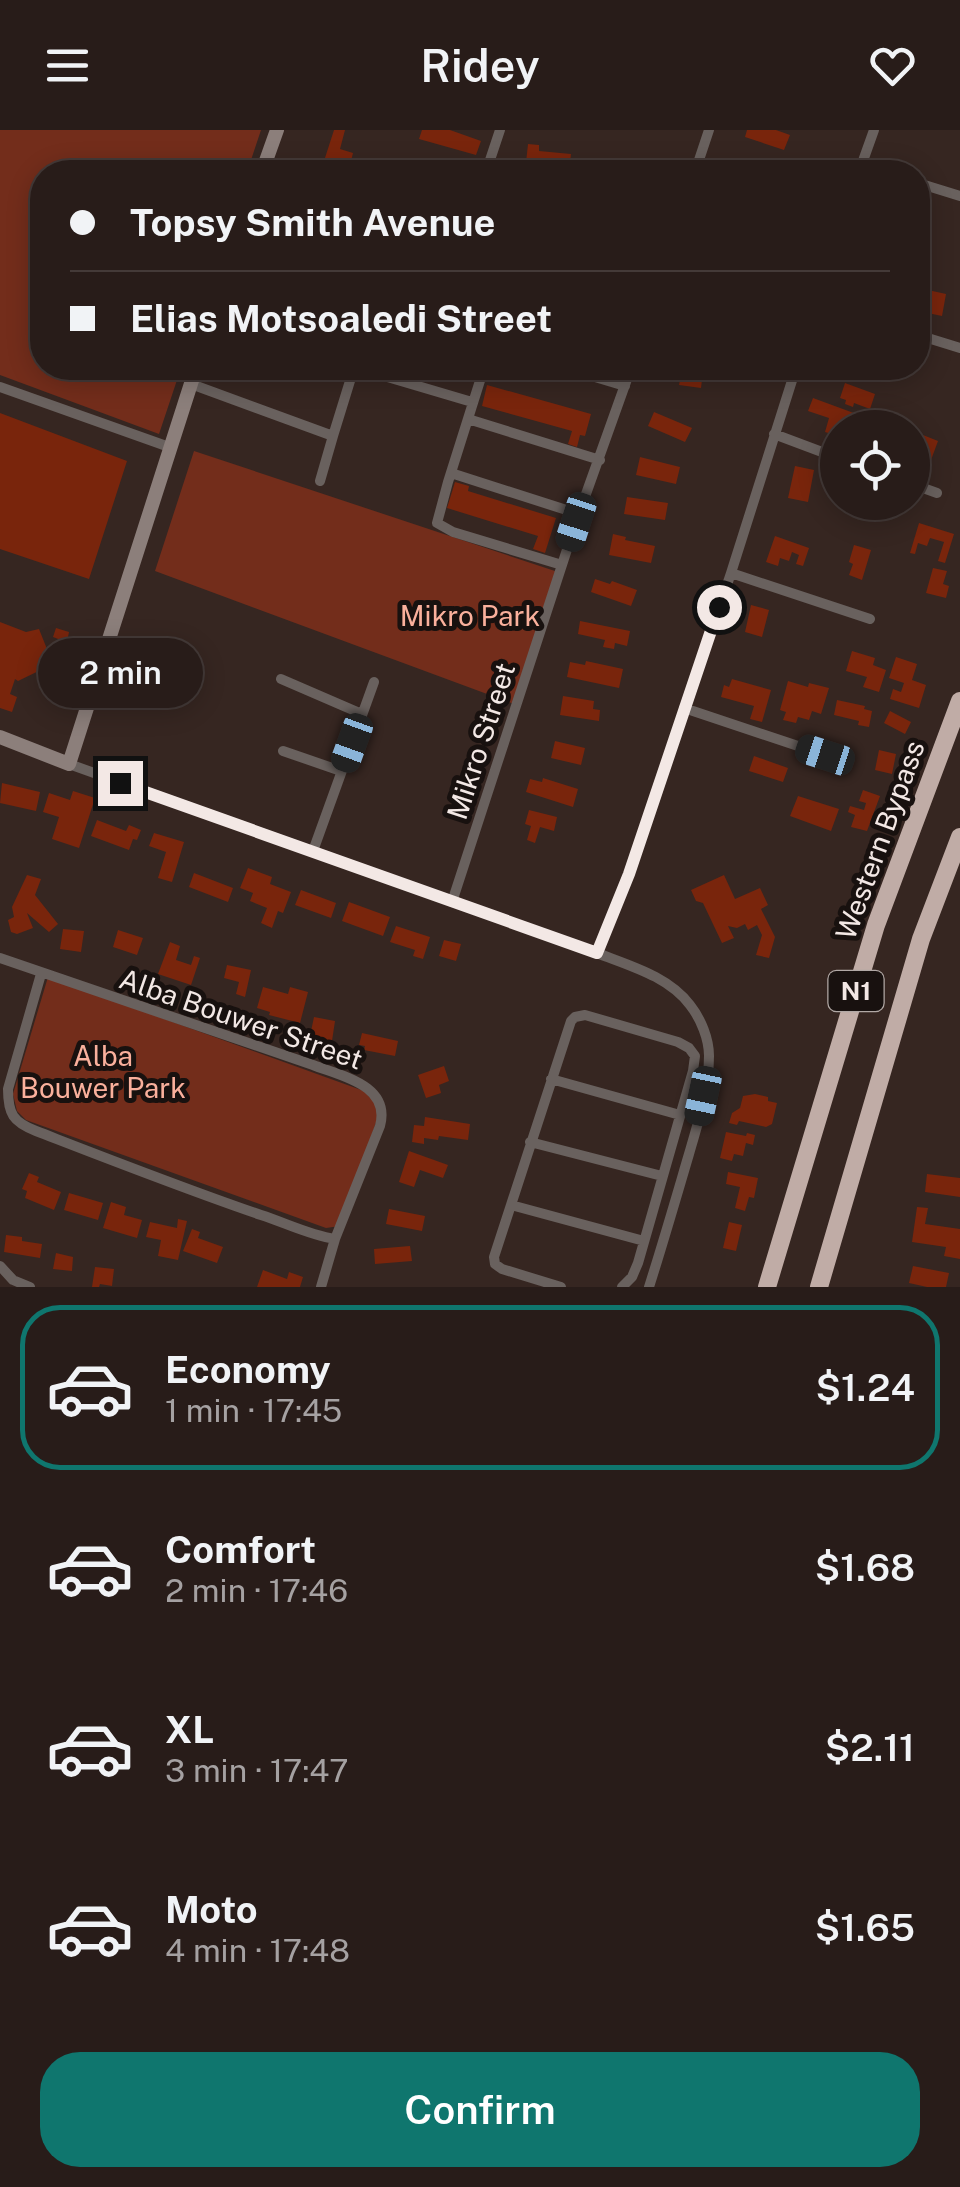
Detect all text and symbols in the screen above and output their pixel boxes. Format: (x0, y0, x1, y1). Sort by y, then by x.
icon: menu (40, 38, 95, 93)
icon: heart (865, 38, 920, 93)
text: Ridey (420, 39, 540, 92)
text: Topsy Smith Avenue (130, 200, 495, 245)
text: Elias Motsoaledi Street (130, 296, 552, 341)
map controls (820, 410, 930, 520)
button: locate (820, 410, 930, 520)
car (552, 489, 600, 555)
route start (697, 585, 742, 630)
park label: Mikro Park (400, 599, 540, 632)
callout: 2 min (38, 638, 202, 708)
text: 2 min (79, 654, 162, 691)
street label: Mikro Street (440, 658, 521, 823)
car (328, 710, 376, 776)
car (792, 731, 858, 779)
street label: Western Bypass (828, 736, 931, 944)
route end (98, 761, 143, 806)
street label: Alba Bouwer Street (115, 961, 367, 1076)
road number: N1 (828, 971, 884, 1011)
park label: Alba Bouwer Park (20, 1039, 186, 1104)
car (682, 1064, 724, 1128)
icon: car (45, 1343, 135, 1433)
text: Economy (165, 1347, 331, 1392)
text: $1.24 (815, 1365, 915, 1410)
text: 1 min · 17:45 (165, 1392, 342, 1429)
icon: car (45, 1523, 135, 1613)
text: Comfort (165, 1527, 316, 1572)
text: $1.68 (815, 1545, 915, 1590)
text: 2 min · 17:46 (165, 1572, 348, 1609)
icon: car (45, 1703, 135, 1793)
text: XL (165, 1707, 214, 1752)
text: $2.11 (825, 1725, 915, 1770)
text: 3 min · 17:47 (165, 1752, 348, 1789)
icon: car (45, 1883, 135, 1973)
text: Moto (165, 1887, 258, 1932)
text: $1.65 (815, 1905, 915, 1950)
text: 4 min · 17:48 (165, 1932, 350, 1969)
button: Confirm (40, 2052, 920, 2167)

